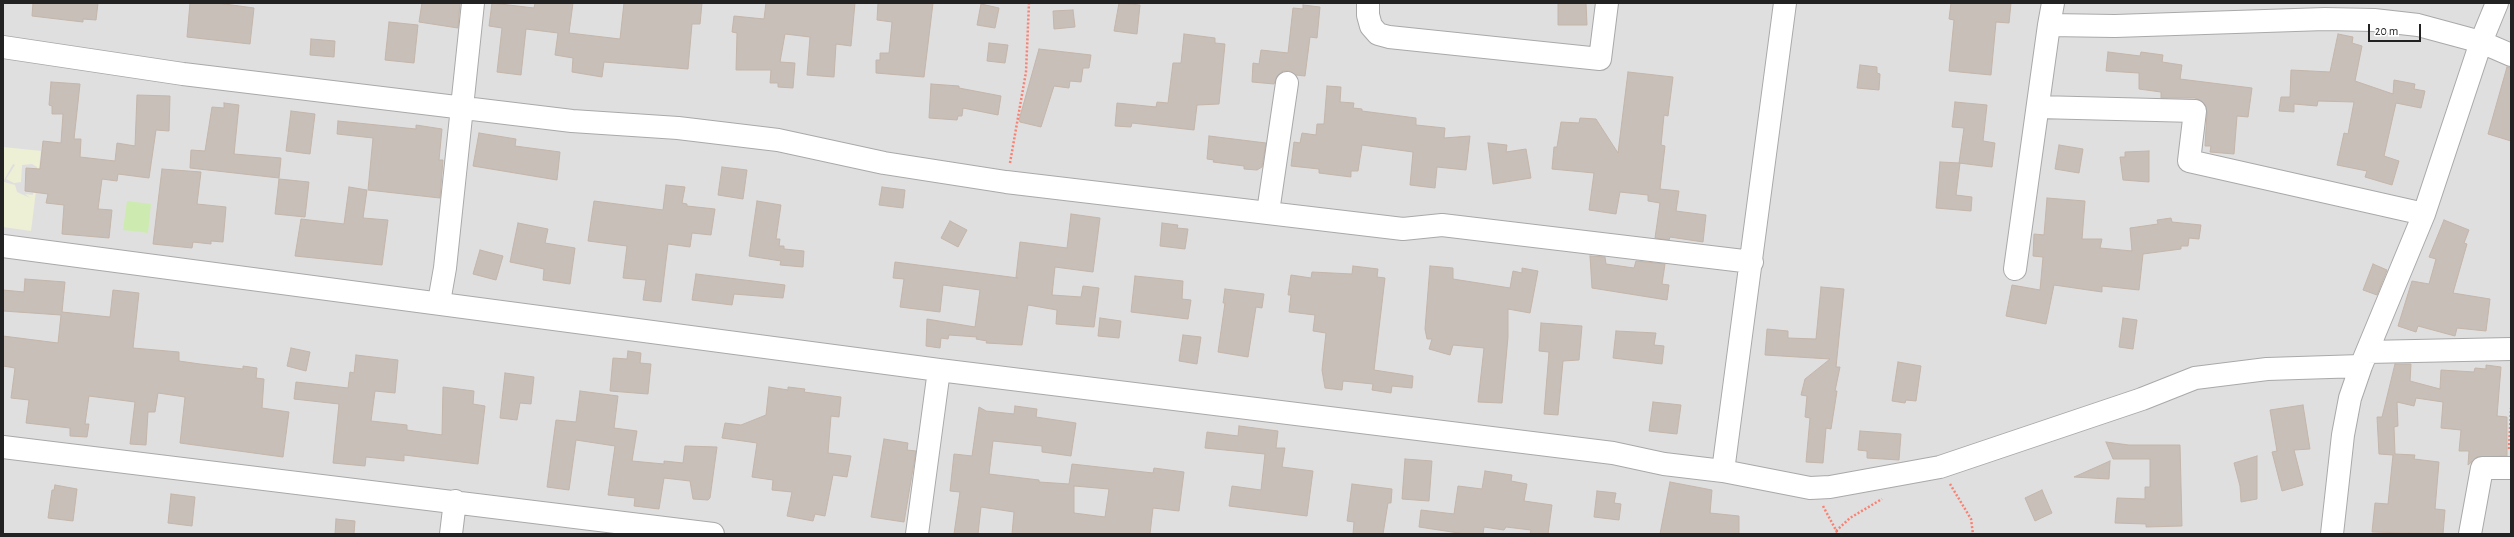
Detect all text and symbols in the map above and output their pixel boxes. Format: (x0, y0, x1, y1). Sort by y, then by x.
scale bar (2370, 16, 2423, 42)
text: 20 m (2375, 25, 2398, 37)

